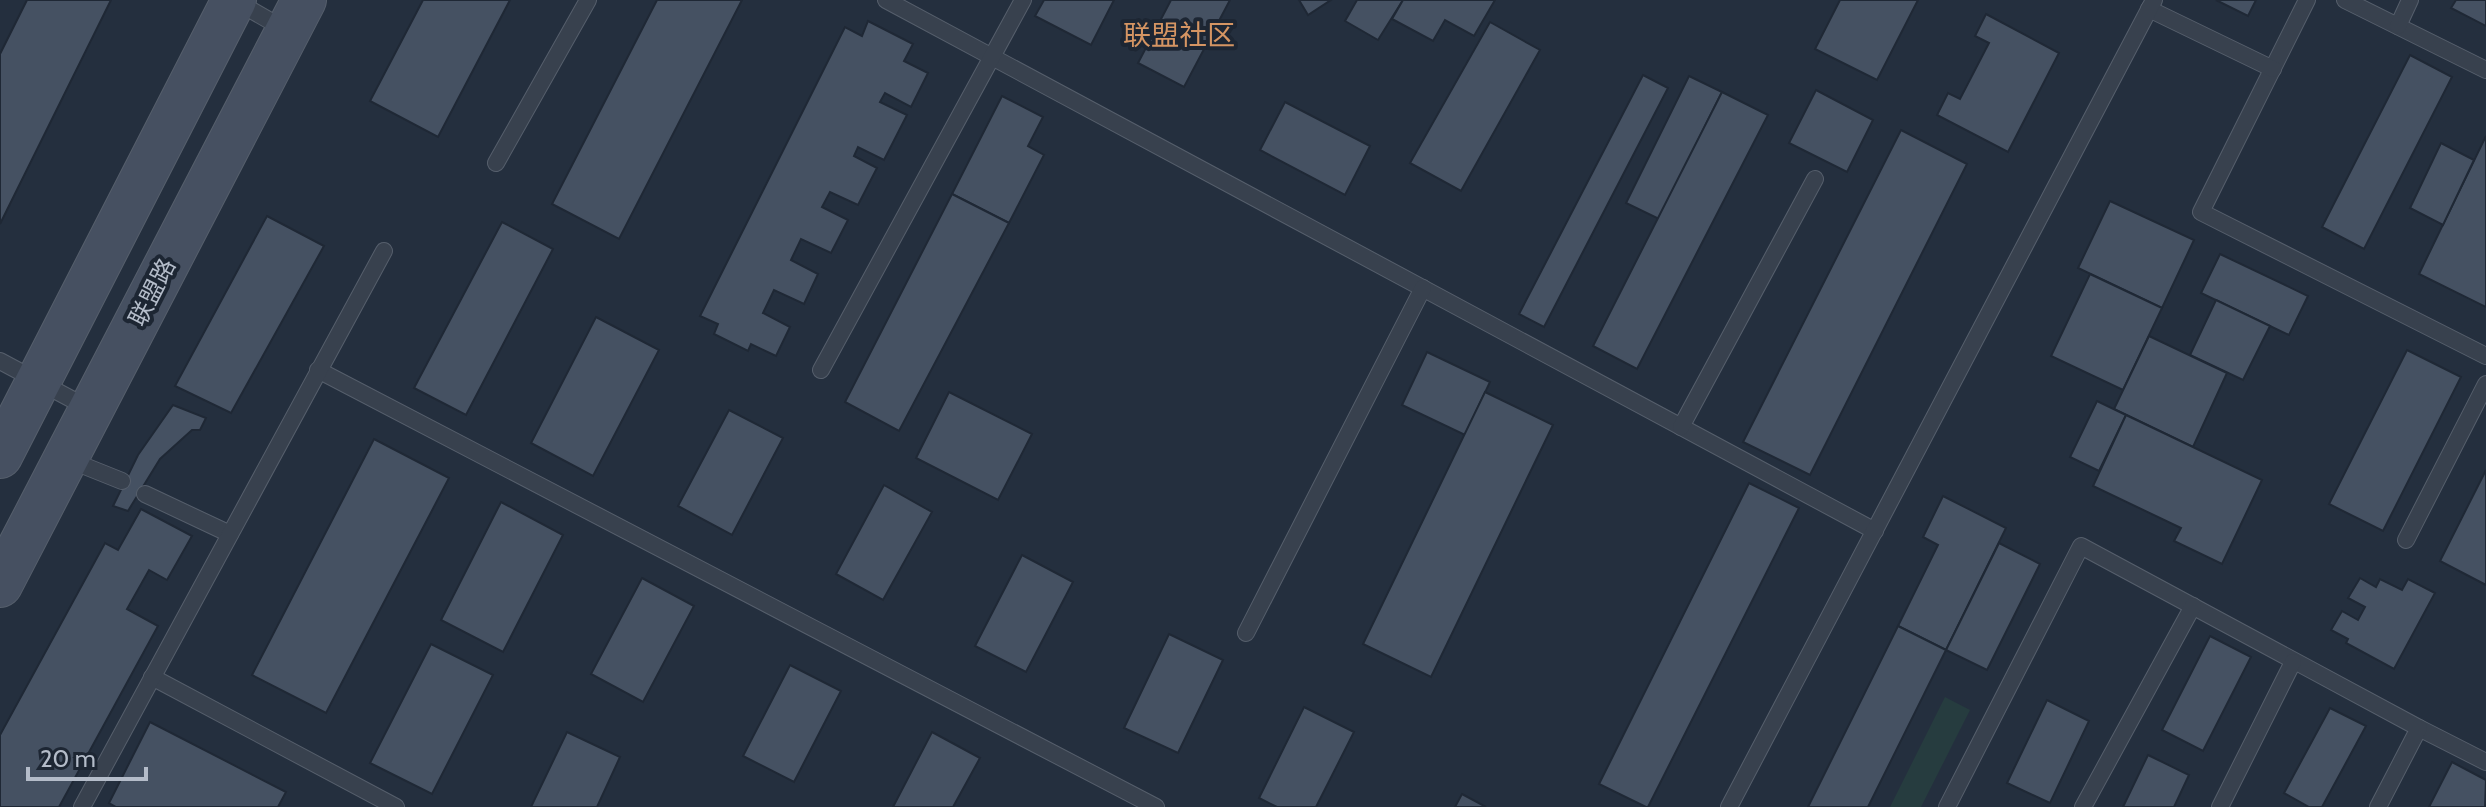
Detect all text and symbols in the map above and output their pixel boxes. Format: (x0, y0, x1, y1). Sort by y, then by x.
district label: 联盟社区 (1123, 18, 1235, 52)
street label: 联盟路 (123, 253, 181, 331)
scale bar (28, 731, 146, 781)
text: 20 m (40, 744, 96, 773)

